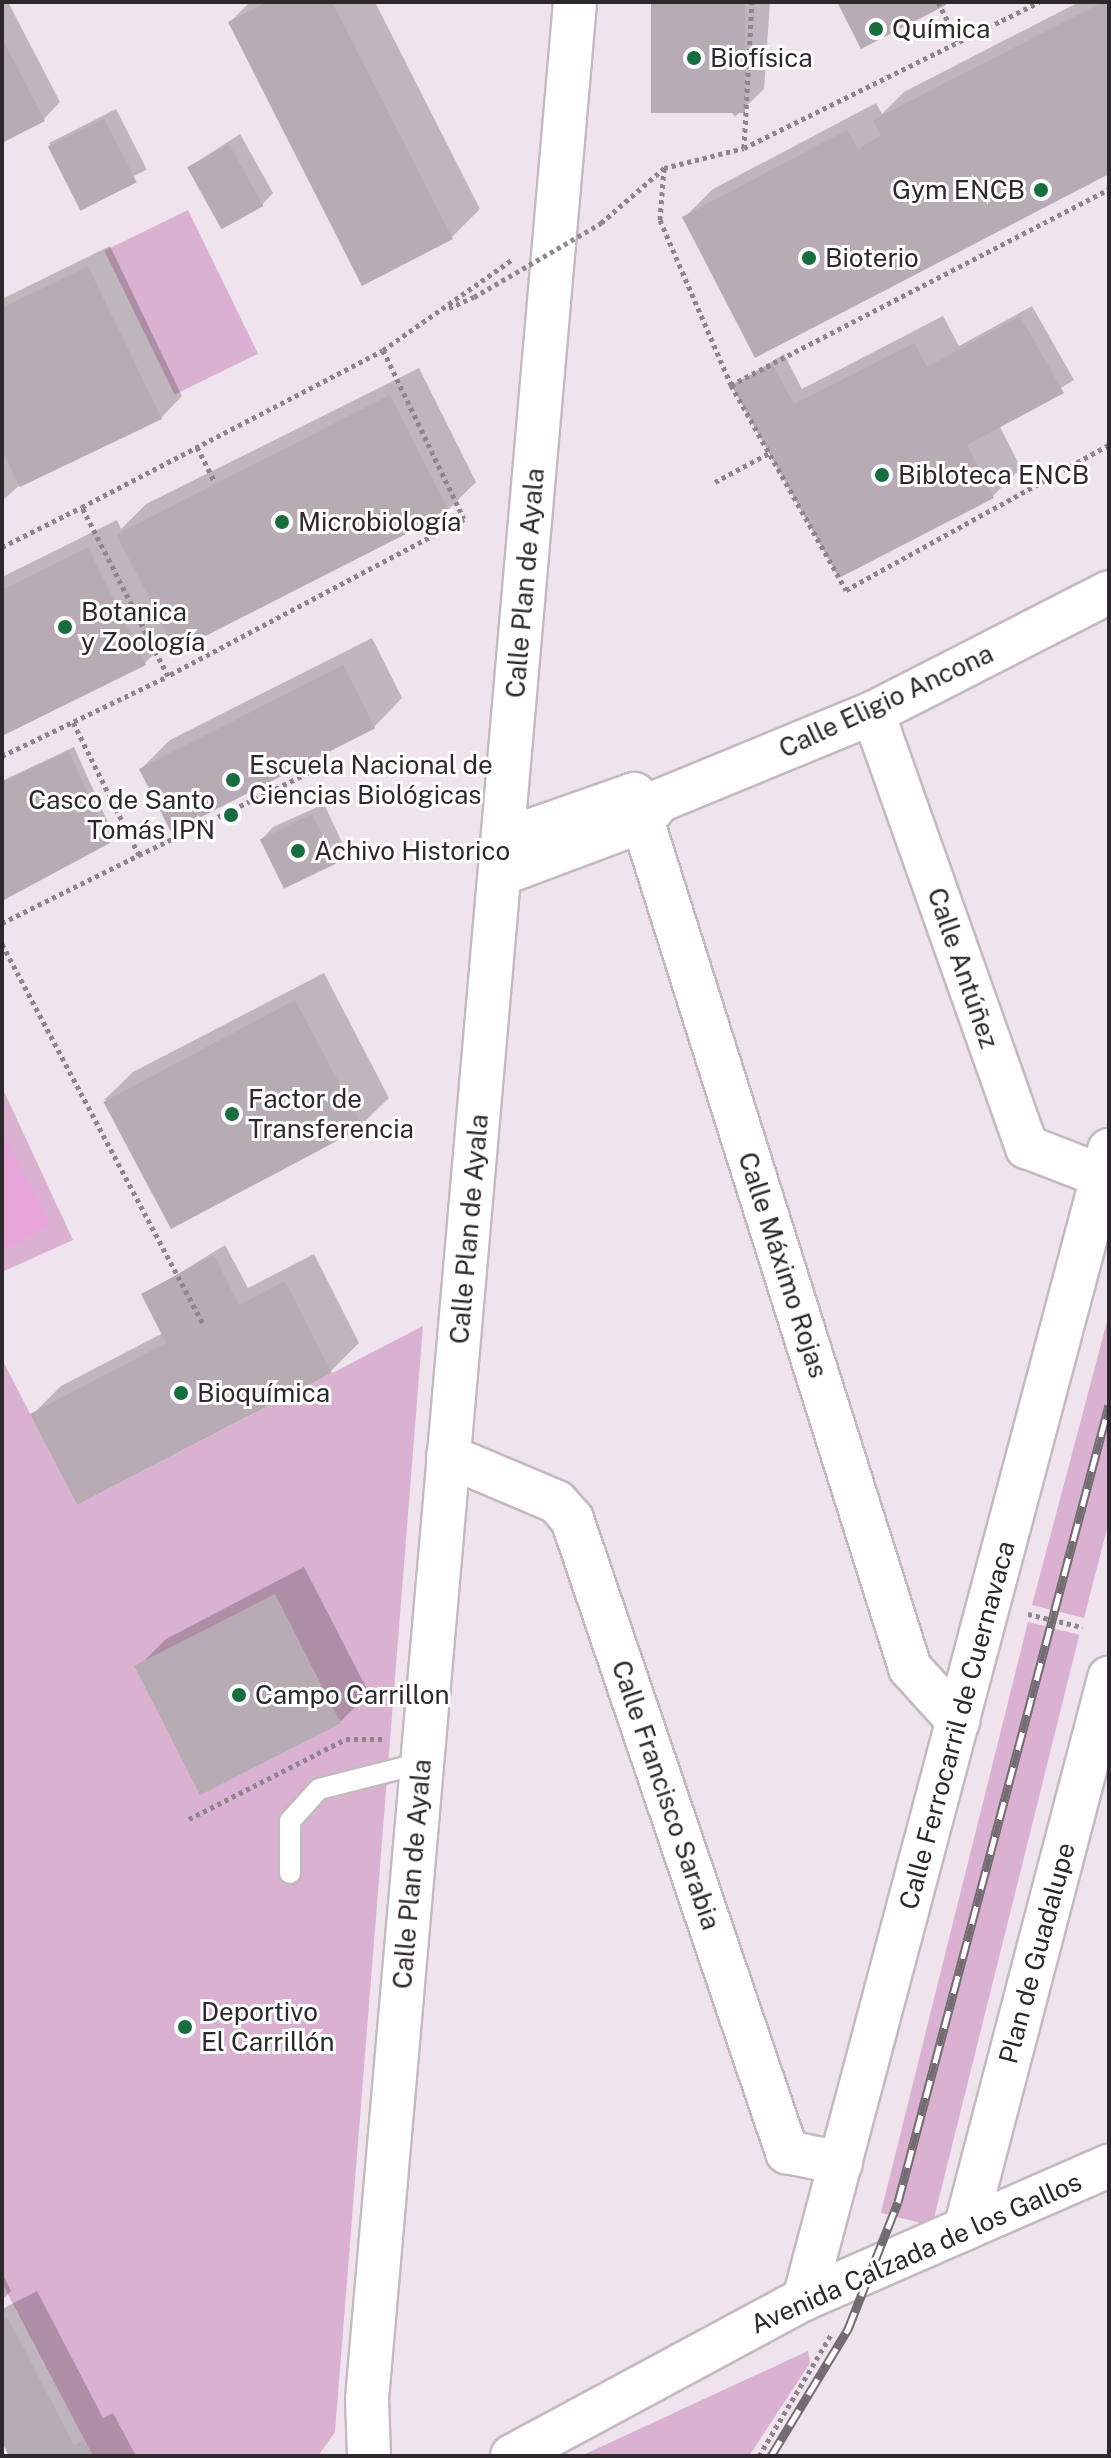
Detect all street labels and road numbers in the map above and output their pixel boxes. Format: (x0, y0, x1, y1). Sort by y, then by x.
street label: Calle Plan de Ayala (499, 466, 551, 700)
street label: Calle Eligio Ancona (774, 638, 998, 764)
street label: Calle Antúñez (921, 884, 1005, 1052)
street label: Calle Plan de Ayala (443, 1112, 495, 1346)
street label: Calle Máximo Rojas (732, 1148, 834, 1382)
street label: Calle Ferrocarril de Cuernavaca (893, 1537, 1021, 1913)
street label: Calle Francisco Sarabia (605, 1656, 727, 1934)
street label: Calle Plan de Ayala (386, 1757, 438, 1991)
street label: Plan de Guadalupe (992, 1839, 1082, 2067)
street label: Avenida Calzada de los Gallos (746, 2166, 1086, 2340)

